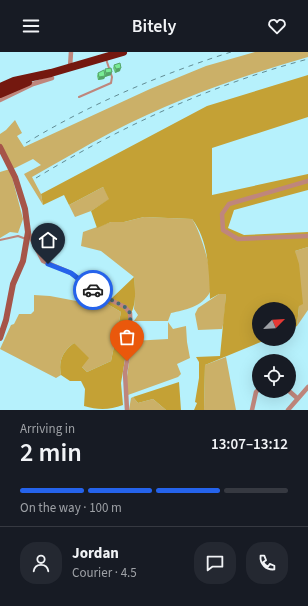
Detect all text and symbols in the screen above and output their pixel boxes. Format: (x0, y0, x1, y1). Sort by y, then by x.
text: Bitely (132, 14, 176, 39)
icon: menu (20, 15, 42, 37)
icon: heart (266, 15, 288, 37)
pin (31, 223, 65, 264)
icon: home (37, 229, 59, 251)
courier (73, 270, 113, 310)
icon: car (82, 279, 104, 301)
north arrow (252, 302, 296, 346)
map controls (252, 302, 296, 398)
pin (110, 320, 144, 361)
icon: bag (116, 326, 138, 348)
button: locate (252, 354, 296, 398)
text: Arriving in (20, 420, 75, 438)
text: 2 min (20, 434, 82, 471)
text: 13:07–13:12 (211, 434, 288, 455)
text: On the way · 100 m (20, 499, 122, 517)
button: person (20, 542, 62, 584)
button: chat (194, 542, 236, 584)
button: phone (246, 542, 288, 584)
text: Jordan (72, 543, 119, 564)
text: Courier · 4.5 (72, 564, 137, 582)

